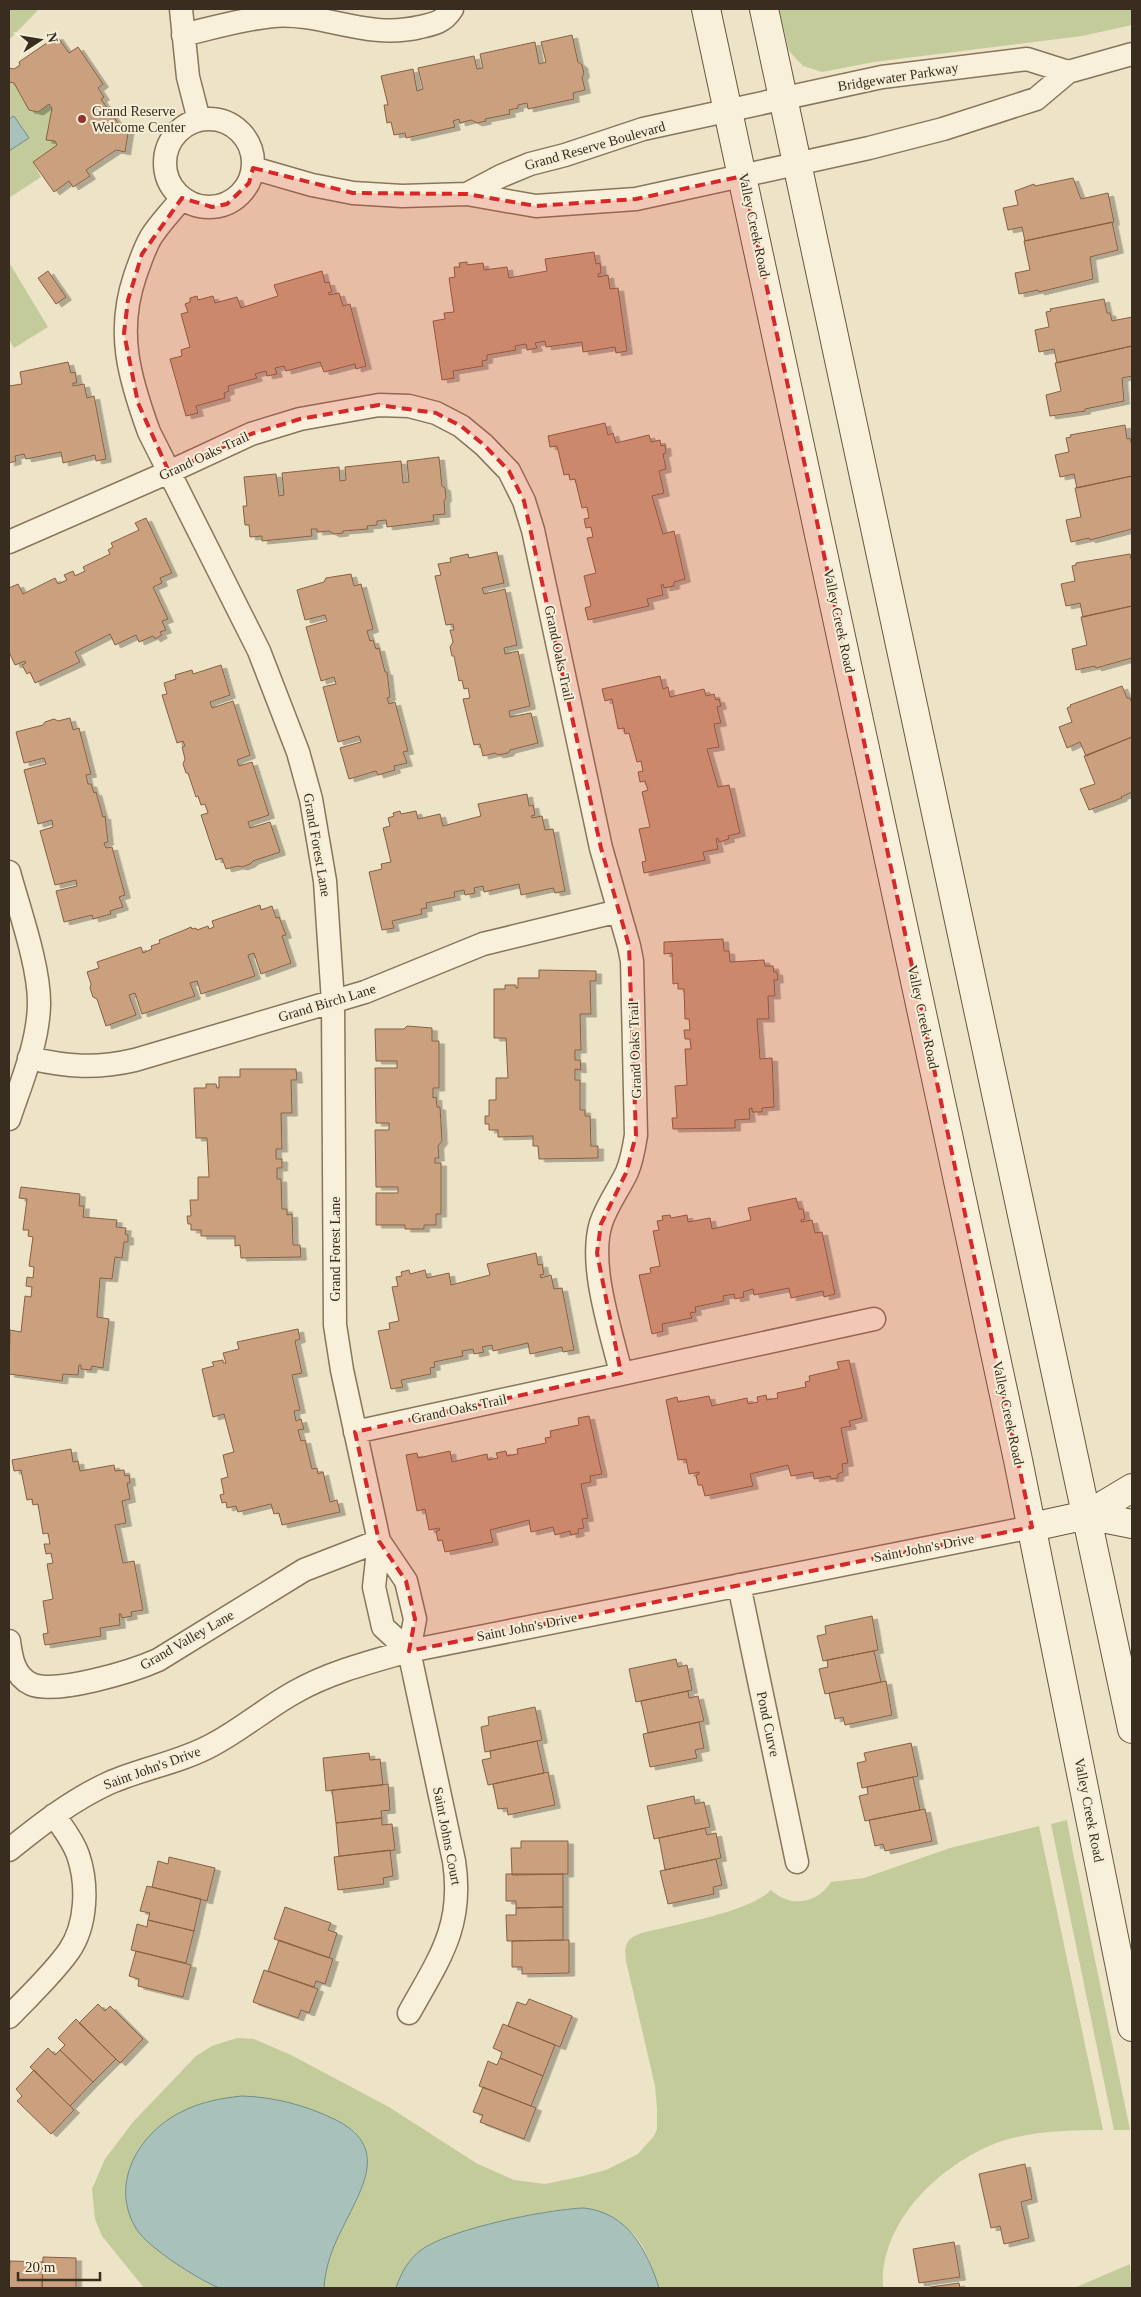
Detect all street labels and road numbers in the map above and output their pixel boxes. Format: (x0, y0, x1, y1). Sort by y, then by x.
street label: Bridgewater Parkway (837, 60, 959, 94)
street label: Grand Reserve Boulevard (523, 119, 667, 173)
street label: Valley Creek Road (736, 172, 772, 278)
street label: Grand Oaks Trail (157, 429, 251, 483)
street label: Valley Creek Road (821, 568, 857, 674)
street label: Grand Oaks Trail (542, 604, 576, 702)
street label: Grand Forest Lane (301, 792, 333, 898)
street label: Valley Creek Road (905, 964, 941, 1070)
street label: Grand Birch Lane (276, 981, 378, 1025)
street label: Grand Oaks Trail (626, 1001, 644, 1099)
street label: Grand Forest Lane (328, 1197, 343, 1301)
street label: Valley Creek Road (990, 1360, 1026, 1466)
street label: Grand Oaks Trail (410, 1392, 508, 1426)
street label: Saint John's Drive (872, 1531, 976, 1565)
street label: Grand Valley Lane (138, 1607, 236, 1673)
street label: Saint John's Drive (475, 1610, 579, 1644)
street label: Pond Curve (754, 1690, 782, 1758)
street label: Saint John's Drive (101, 1743, 203, 1793)
street label: Valley Creek Road (1072, 1757, 1106, 1863)
street label: Saint Johns Court (430, 1786, 464, 1886)

